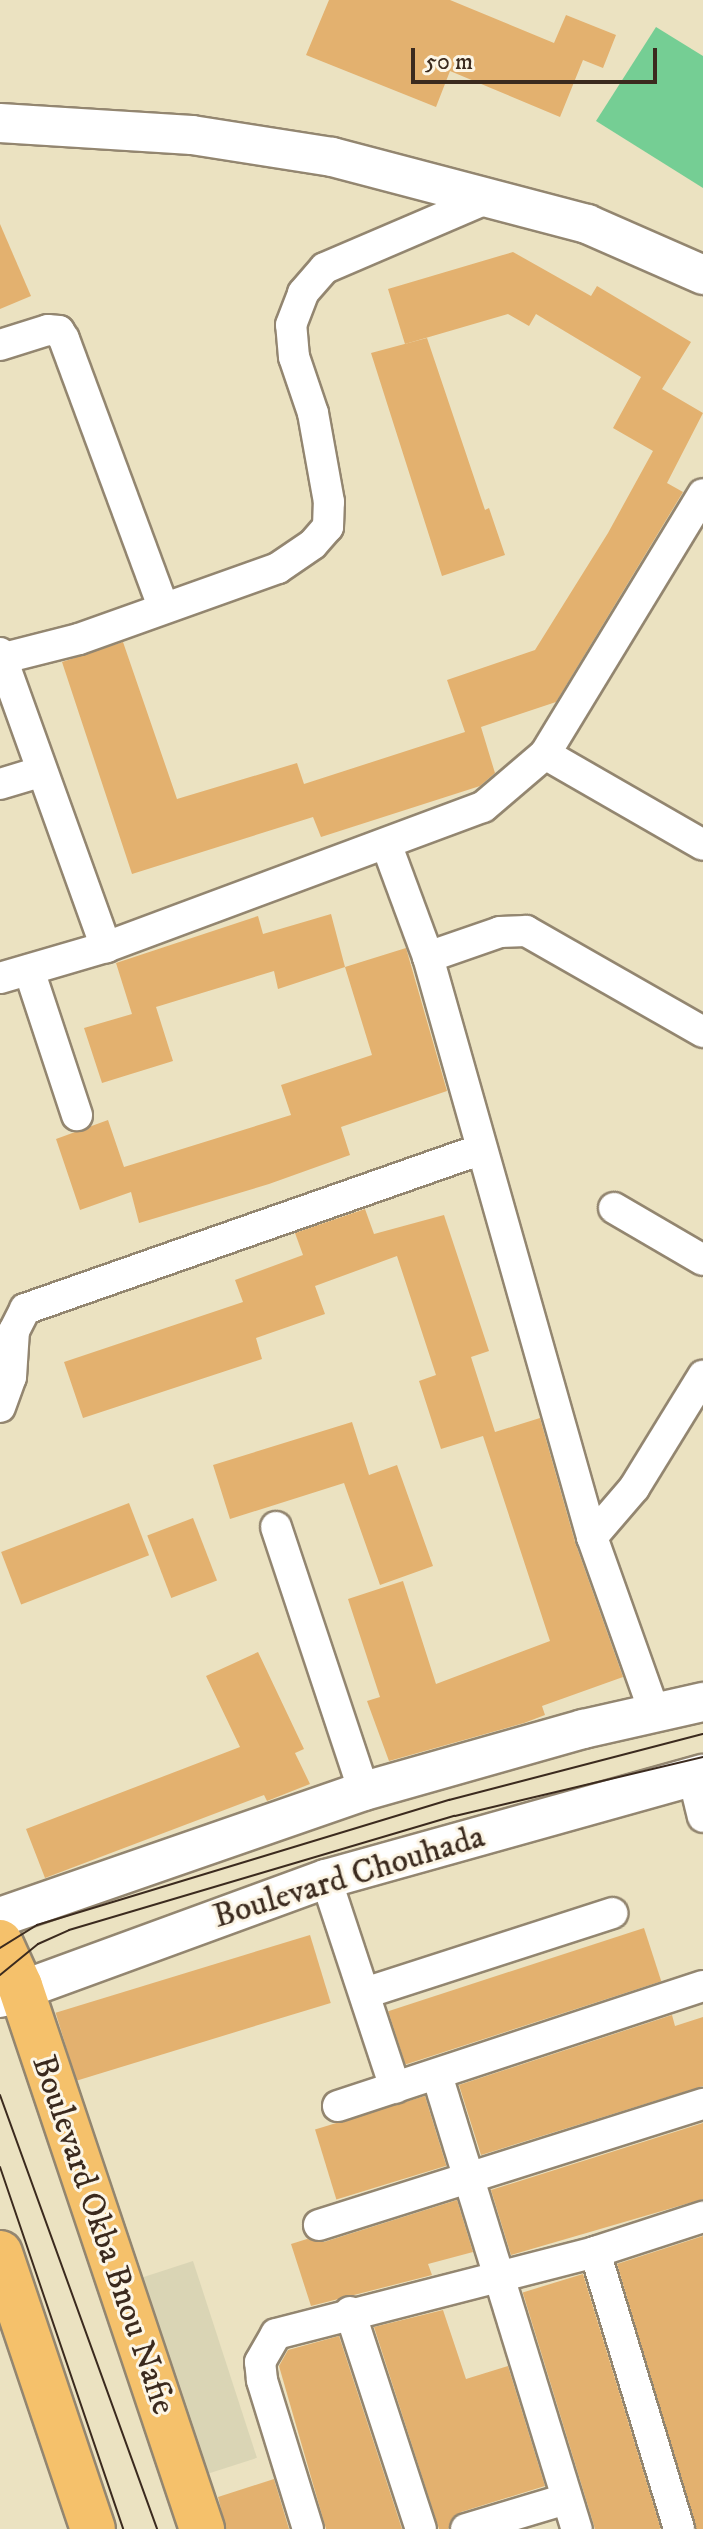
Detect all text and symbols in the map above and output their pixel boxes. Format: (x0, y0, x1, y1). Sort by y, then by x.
scale bar (415, 32, 661, 82)
text: 50 m (425, 47, 473, 77)
street label: Boulevard Chouhada (208, 1816, 490, 1938)
street label: Boulevard Okba Bnou Nafie (22, 2050, 184, 2420)

